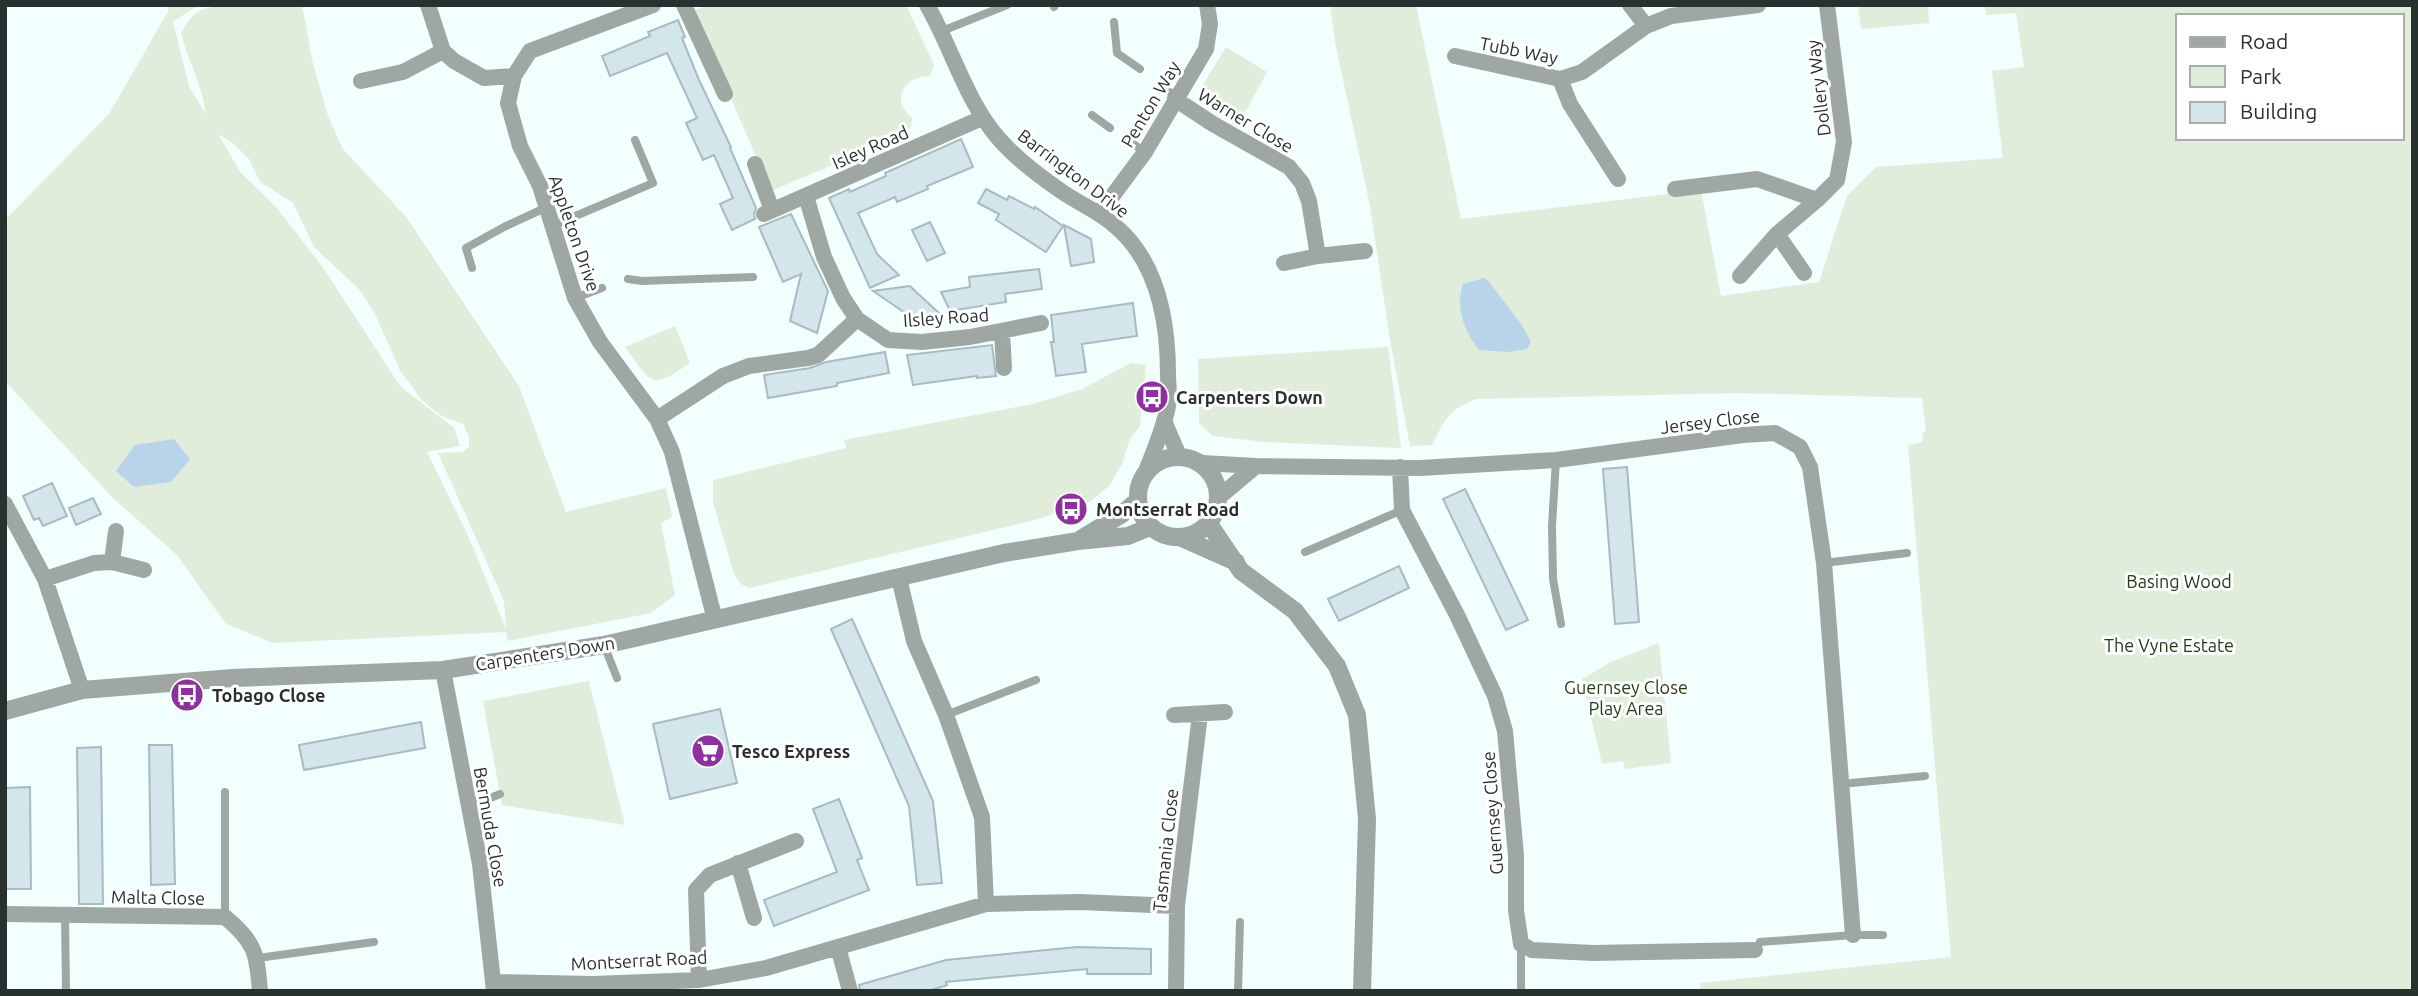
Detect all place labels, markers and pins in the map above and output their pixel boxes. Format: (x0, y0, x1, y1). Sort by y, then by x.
bus stop icon: Carpenters Down (1133, 378, 1171, 416)
place label: Carpenters Down (1176, 387, 1323, 407)
bus stop icon: Montserrat Road (1052, 490, 1090, 528)
place label: Montserrat Road (1096, 499, 1239, 519)
bus stop icon: Tobago Close (168, 676, 206, 714)
place label: Tobago Close (212, 685, 325, 705)
supermarket icon: Tesco Express (689, 732, 727, 770)
place label: Tesco Express (732, 741, 850, 761)

